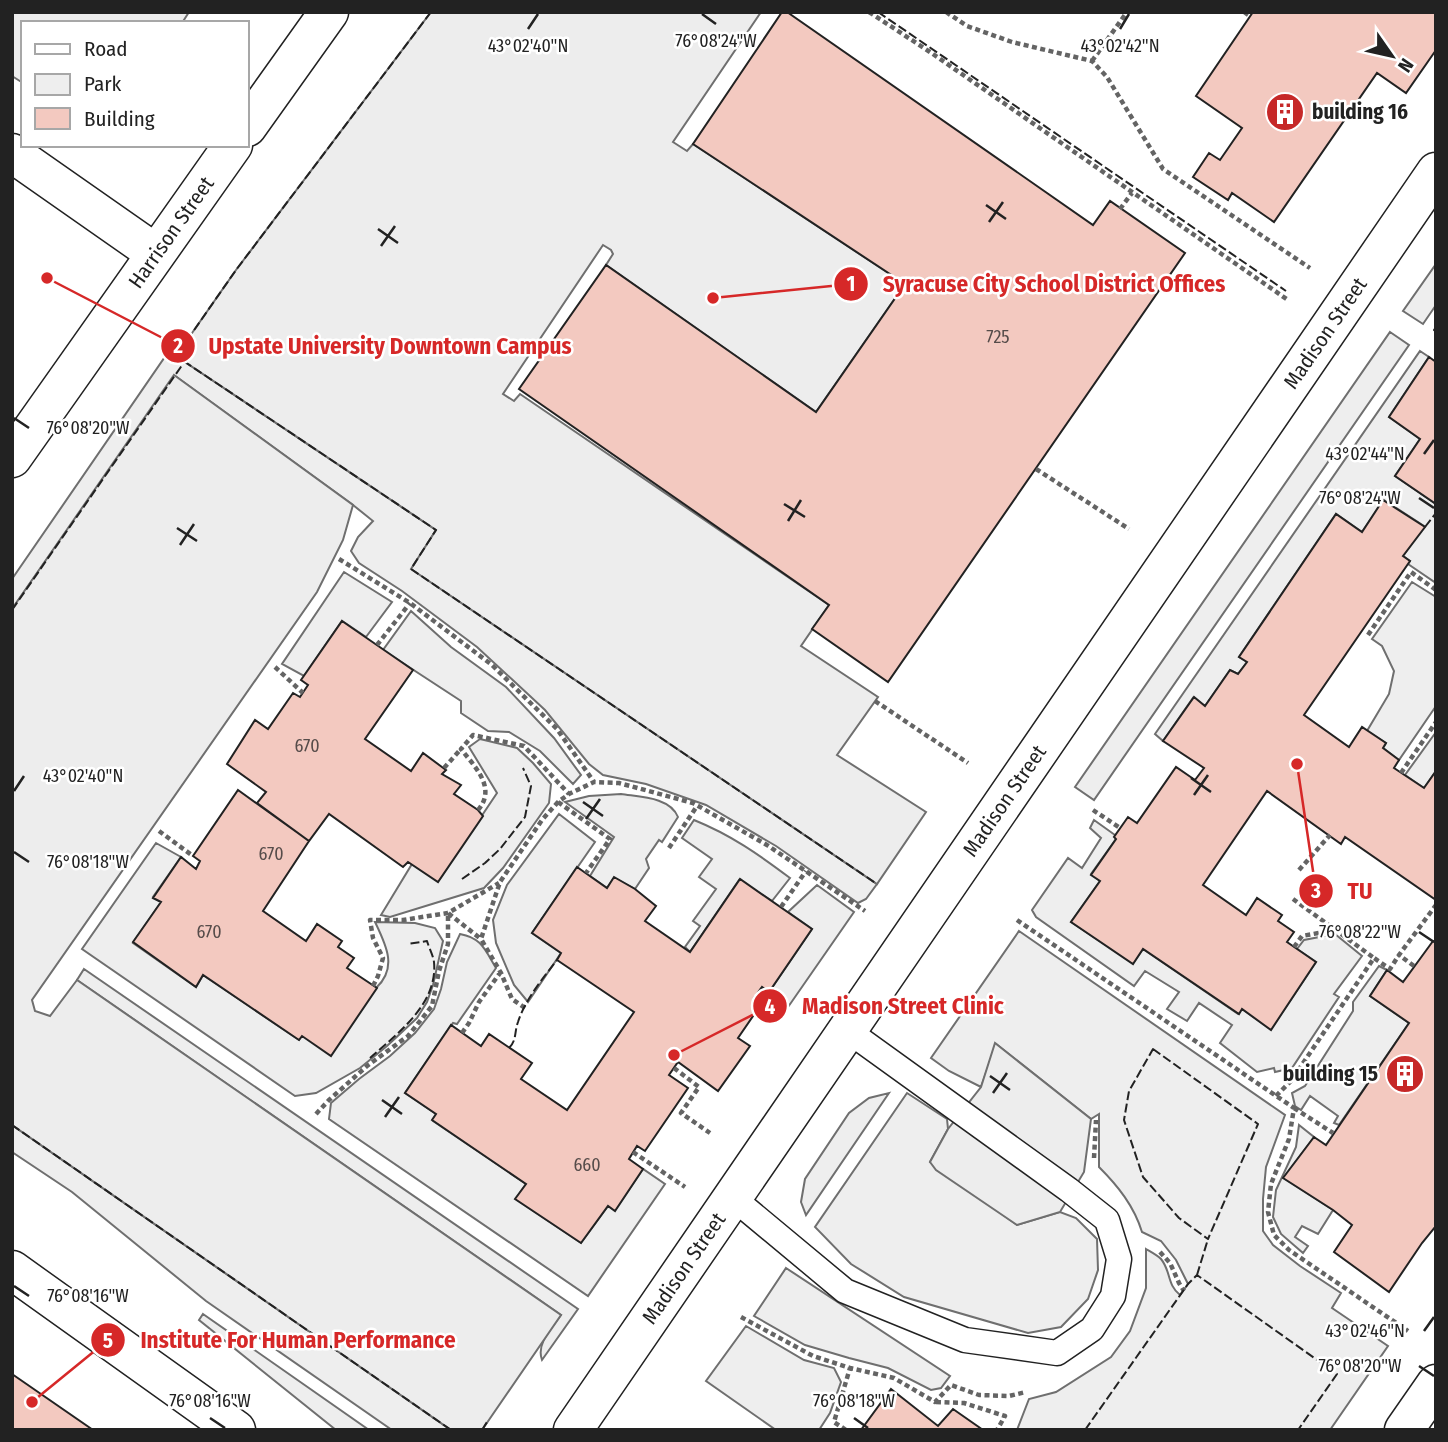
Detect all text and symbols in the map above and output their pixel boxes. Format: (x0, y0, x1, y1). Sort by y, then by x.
legend (21, 21, 248, 147)
north arrow (1357, 21, 1427, 91)
text: 76°08'24"W (675, 30, 757, 52)
text: 43°02'40"N (488, 35, 568, 57)
text: 43°02'42"N (1080, 35, 1160, 57)
text: Road (84, 36, 128, 62)
text: N (1393, 54, 1418, 76)
text: Park (84, 71, 122, 97)
building icon: building 16 (1264, 91, 1306, 133)
place label: building 16 (1312, 99, 1408, 125)
text: Building (84, 106, 155, 132)
street label: Harrison Street (123, 172, 220, 293)
callout: Syracuse City School District Offices (834, 262, 1239, 306)
text: Syracuse City School District Offices (883, 270, 1225, 298)
text: 1 (847, 271, 855, 297)
street label: Madison Street (1278, 272, 1373, 394)
callout: Upstate University Downtown Campus (160, 324, 586, 368)
house number: 725 (986, 326, 1010, 348)
text: Upstate University Downtown Campus (209, 332, 572, 360)
text: 2 (172, 333, 183, 359)
text: 76°08'20"W (46, 417, 130, 439)
text: 43°02'44"N (1325, 443, 1405, 465)
text: 76°08'24"W (1319, 487, 1401, 509)
house number: 670 (294, 735, 320, 757)
street label: Madison Street (957, 740, 1052, 862)
text: 43°02'40"N (43, 765, 123, 787)
house number: 670 (258, 843, 284, 865)
text: 76°08'18"W (47, 851, 129, 873)
callout: TU (1298, 869, 1386, 913)
text: TU (1348, 877, 1372, 905)
text: 3 (1310, 878, 1321, 904)
house number: 670 (196, 921, 222, 943)
text: 76°08'22"W (1319, 921, 1401, 943)
callout: Madison Street Clinic (753, 984, 1018, 1028)
text: Madison Street Clinic (802, 992, 1004, 1020)
text: 4 (765, 994, 776, 1020)
building icon: building 15 (1384, 1053, 1426, 1095)
place label: building 15 (1283, 1061, 1378, 1087)
house number: 660 (573, 1154, 601, 1176)
street label: Madison Street (637, 1208, 731, 1329)
text: 76°08'16"W (47, 1285, 129, 1307)
callout: Institute For Human Performance (91, 1318, 469, 1362)
text: 43°02'46"N (1325, 1320, 1405, 1342)
text: Institute For Human Performance (140, 1326, 456, 1354)
text: 5 (103, 1328, 113, 1354)
text: 76°08'20"W (1318, 1355, 1402, 1377)
text: 76°08'16"W (169, 1390, 251, 1412)
text: 76°08'18"W (813, 1390, 895, 1412)

